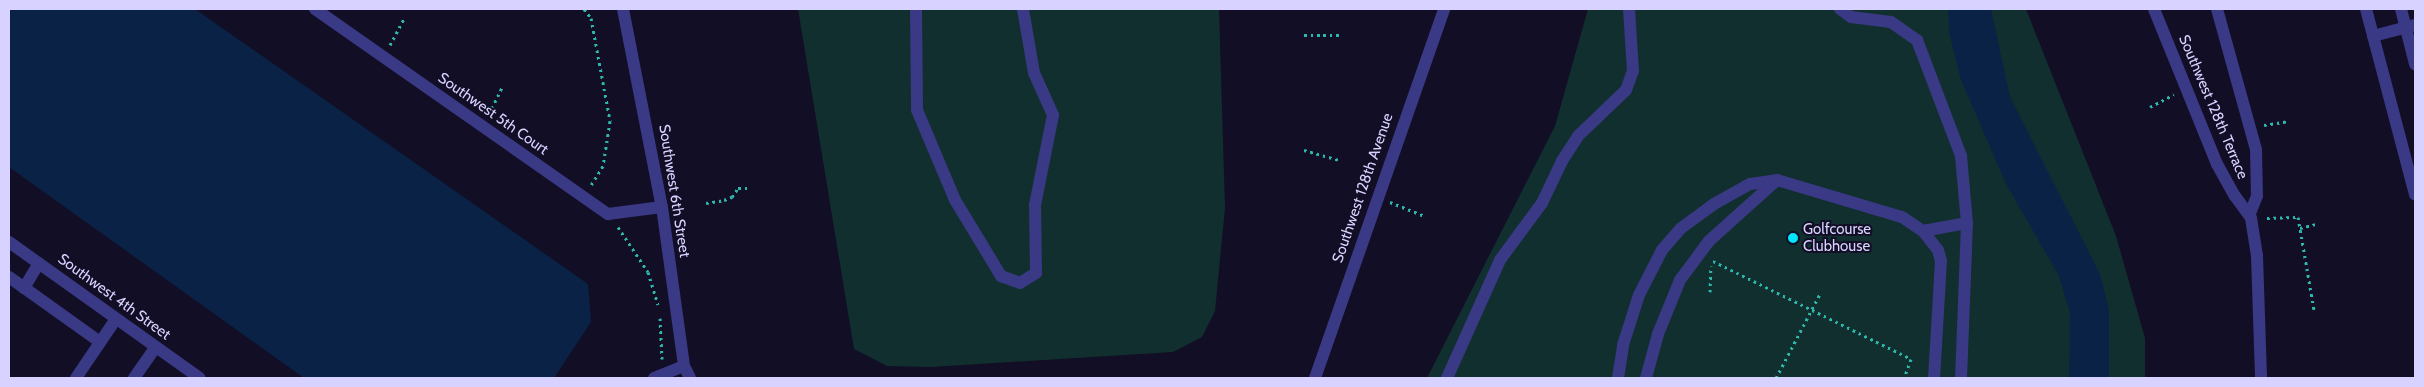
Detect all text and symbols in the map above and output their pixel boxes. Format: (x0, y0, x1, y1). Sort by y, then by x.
street label: Southwest 128th Terrace (2174, 32, 2252, 182)
street label: Southwest 5th Court (434, 69, 552, 159)
street label: Southwest 128th Avenue (1329, 111, 1397, 265)
street label: Southwest 6th Street (655, 123, 693, 259)
place label: Golfcourse Clubhouse (1803, 220, 1871, 255)
marker: Golfcourse Clubhouse (1787, 232, 1799, 244)
street label: Southwest 4th Street (54, 250, 174, 344)

